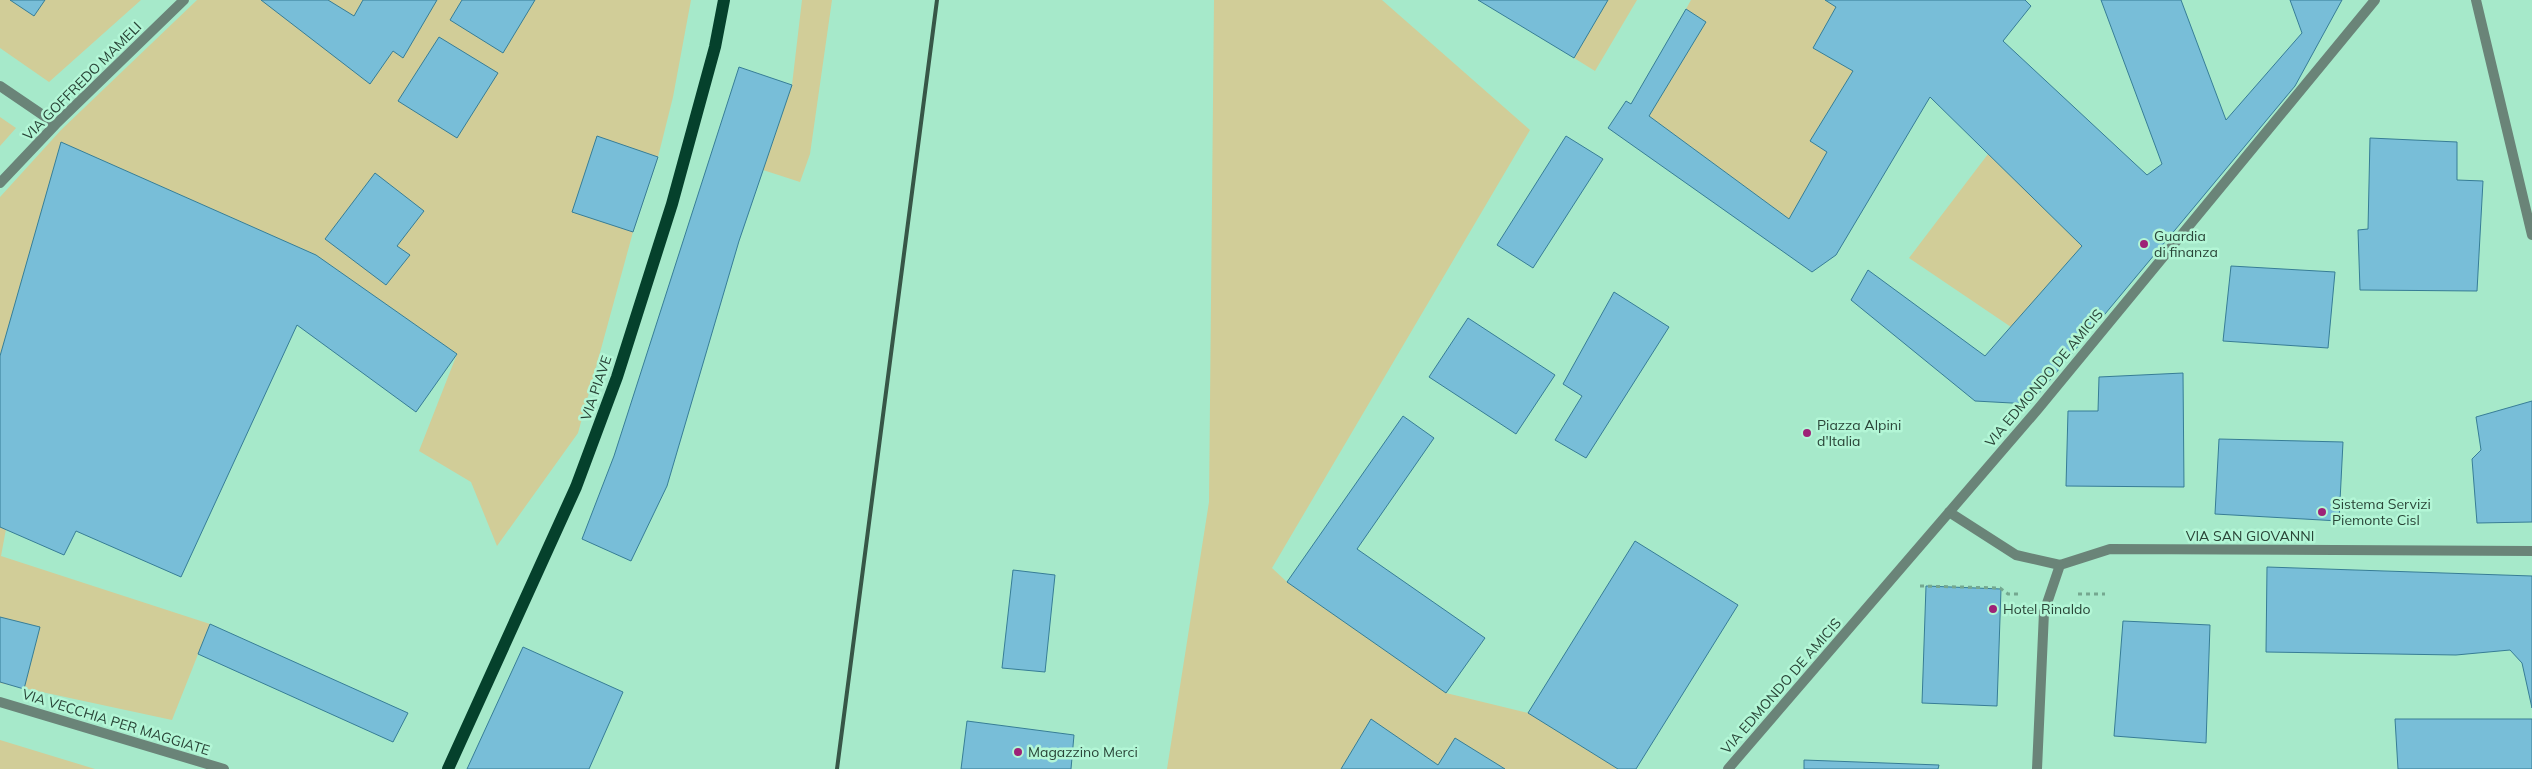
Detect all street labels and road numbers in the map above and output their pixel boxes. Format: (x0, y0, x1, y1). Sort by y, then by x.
street label: VIA GOFFREDO MAMELI (19, 18, 145, 144)
street label: VIA EDMONDO DE AMICIS (1981, 305, 2107, 451)
street label: VIA PIAVE (576, 353, 616, 423)
street label: VIA SAN GIOVANNI (2186, 527, 2314, 545)
street label: VIA EDMONDO DE AMICIS (1717, 614, 1845, 758)
street label: VIA VECCHIA PER MAGGIATE (20, 685, 212, 759)

